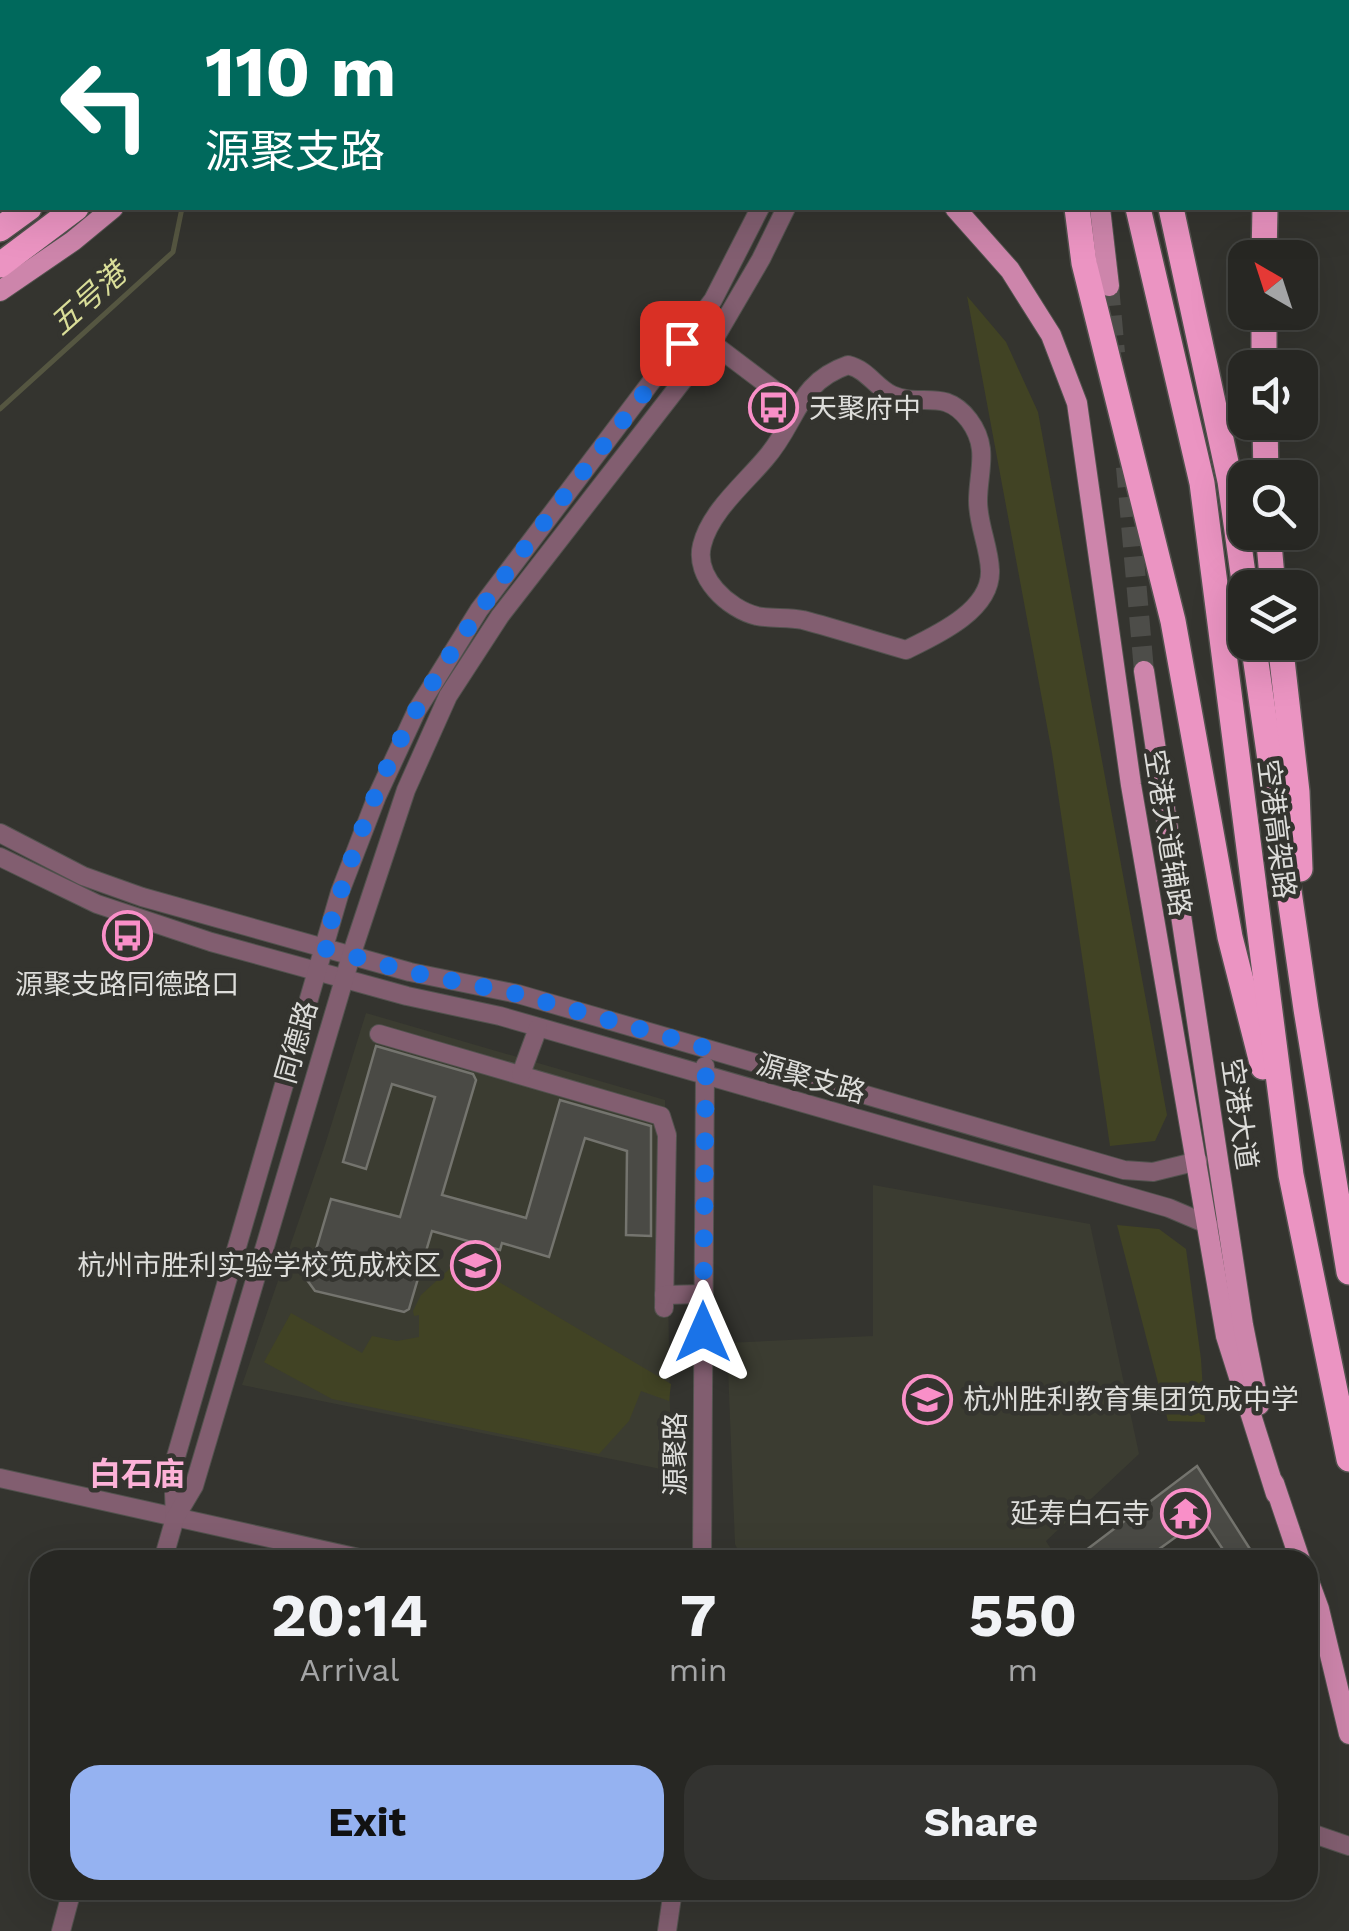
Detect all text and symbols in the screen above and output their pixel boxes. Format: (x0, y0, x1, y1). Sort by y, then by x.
text: 110 m (205, 31, 396, 113)
icon: left (40, 40, 170, 170)
text: 源聚支路 (205, 125, 385, 178)
north arrow (1228, 240, 1318, 330)
map controls (1228, 240, 1318, 660)
water label: 五号港 (43, 253, 136, 342)
pin (640, 301, 725, 386)
icon: arrive (655, 316, 710, 371)
button: sound (1228, 350, 1318, 440)
bus stop icon: 天聚府中 (748, 382, 800, 434)
place label: 天聚府中 (809, 392, 921, 425)
button: search (1228, 460, 1318, 550)
button: layers (1228, 570, 1318, 660)
street label: 空港大道辅路 (1138, 748, 1197, 919)
street label: 空港高架路 (1252, 758, 1301, 901)
bus stop icon: 源聚支路同德路口 (101, 910, 153, 962)
place label: 源聚支路同德路口 (15, 968, 239, 1001)
street label: 同德路 (269, 997, 324, 1087)
street label: 源聚支路 (752, 1047, 869, 1110)
street label: 空港大道 (1215, 1056, 1264, 1172)
school or university icon: 杭州市胜利实验学校笕成校区 (450, 1239, 502, 1291)
place label: 杭州市胜利实验学校笕成校区 (77, 1249, 441, 1282)
position arrow (651, 1280, 755, 1384)
school or university icon: 杭州胜利教育集团笕成中学 (902, 1373, 954, 1425)
place label: 杭州胜利教育集团笕成中学 (963, 1383, 1299, 1416)
street label: 源聚路 (659, 1412, 692, 1496)
district label: 白石庙 (89, 1455, 185, 1493)
temple icon: 延寿白石寺 (1159, 1487, 1211, 1539)
place label: 延寿白石寺 (1010, 1497, 1150, 1530)
text: 20:14 (271, 1580, 428, 1651)
text: 7 (680, 1580, 716, 1651)
text: 550 (969, 1580, 1077, 1651)
text: Arrival (299, 1651, 399, 1689)
text: min (669, 1651, 728, 1689)
text: m (1008, 1651, 1038, 1689)
button: Exit (70, 1765, 664, 1880)
button: Share (684, 1765, 1278, 1880)

